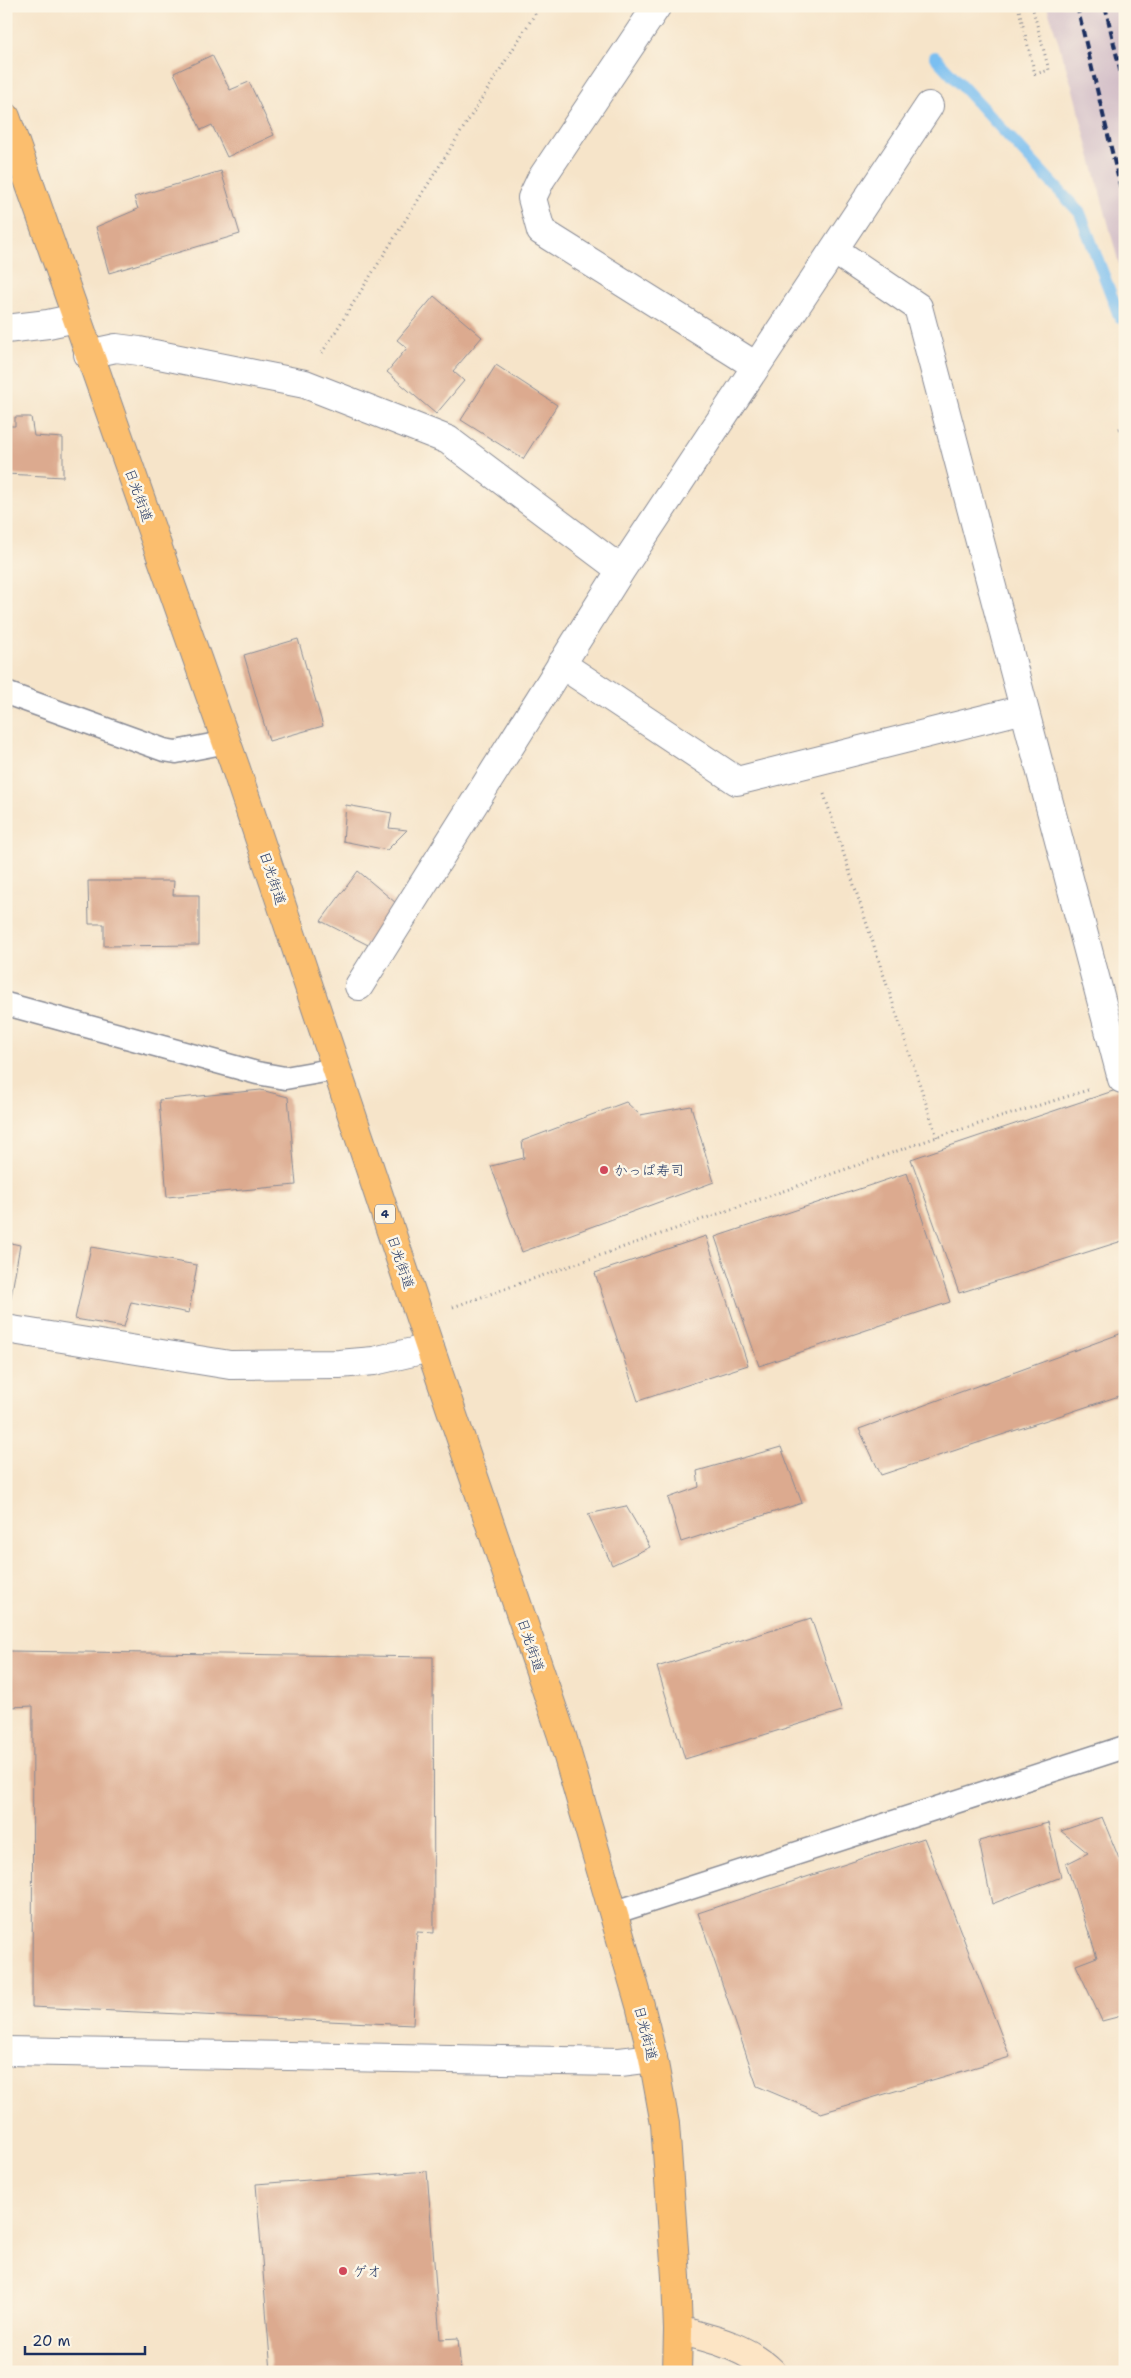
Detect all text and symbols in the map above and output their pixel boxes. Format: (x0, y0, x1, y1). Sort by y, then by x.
street label: 日光街道 (121, 466, 157, 524)
street label: 日光街道 (256, 849, 290, 907)
place label: かっぱ寿司 (614, 1161, 684, 1179)
marker: かっぱ寿司 (598, 1164, 610, 1176)
road number: 4 (375, 1204, 395, 1224)
street label: 日光街道 (383, 1233, 419, 1291)
street label: 日光街道 (513, 1616, 549, 1674)
street label: 日光街道 (630, 2004, 662, 2062)
place label: ゲオ (353, 2262, 381, 2280)
marker: ゲオ (337, 2265, 349, 2277)
scale bar (25, 2323, 145, 2355)
text: 20 m (32, 2331, 71, 2351)

